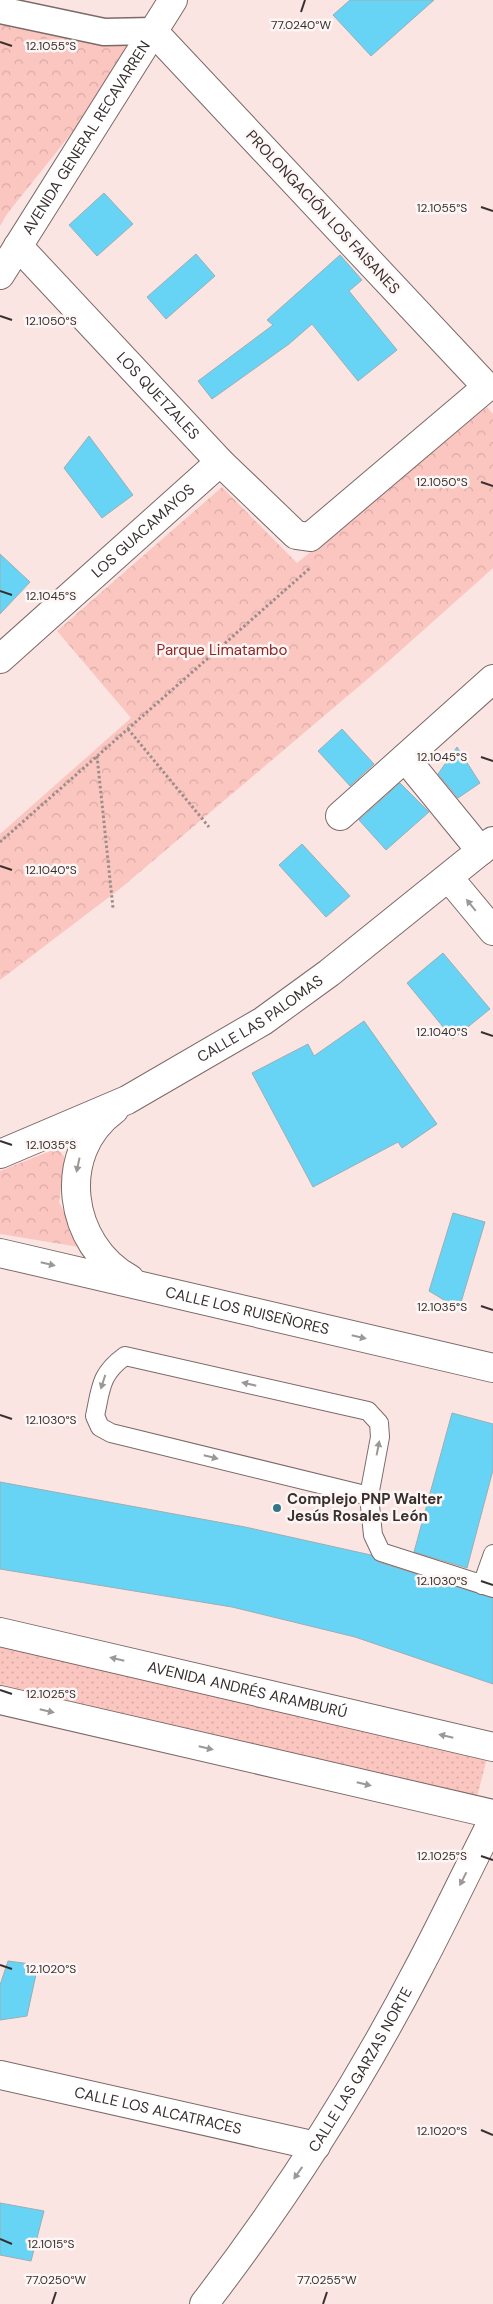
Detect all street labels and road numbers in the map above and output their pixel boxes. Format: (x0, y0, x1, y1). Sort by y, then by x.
street label: AVENIDA GENERAL RECAVARREN (18, 37, 155, 239)
street label: PROLONGACIÓN LOS FAISANES (242, 126, 404, 298)
street label: LOS QUETZALES (112, 348, 204, 444)
street label: LOS GUACAMAYOS (87, 479, 199, 582)
street label: CALLE LAS PALOMAS (193, 970, 327, 1067)
street label: CALLE LOS RUISEÑORES (163, 1282, 332, 1340)
street label: AVENIDA ANDRÉS ARAMBURÚ (146, 1657, 349, 1723)
street label: CALLE LAS GARZAS NORTE (304, 1984, 417, 2156)
street label: CALLE LOS ALCATRACES (72, 2082, 244, 2139)

